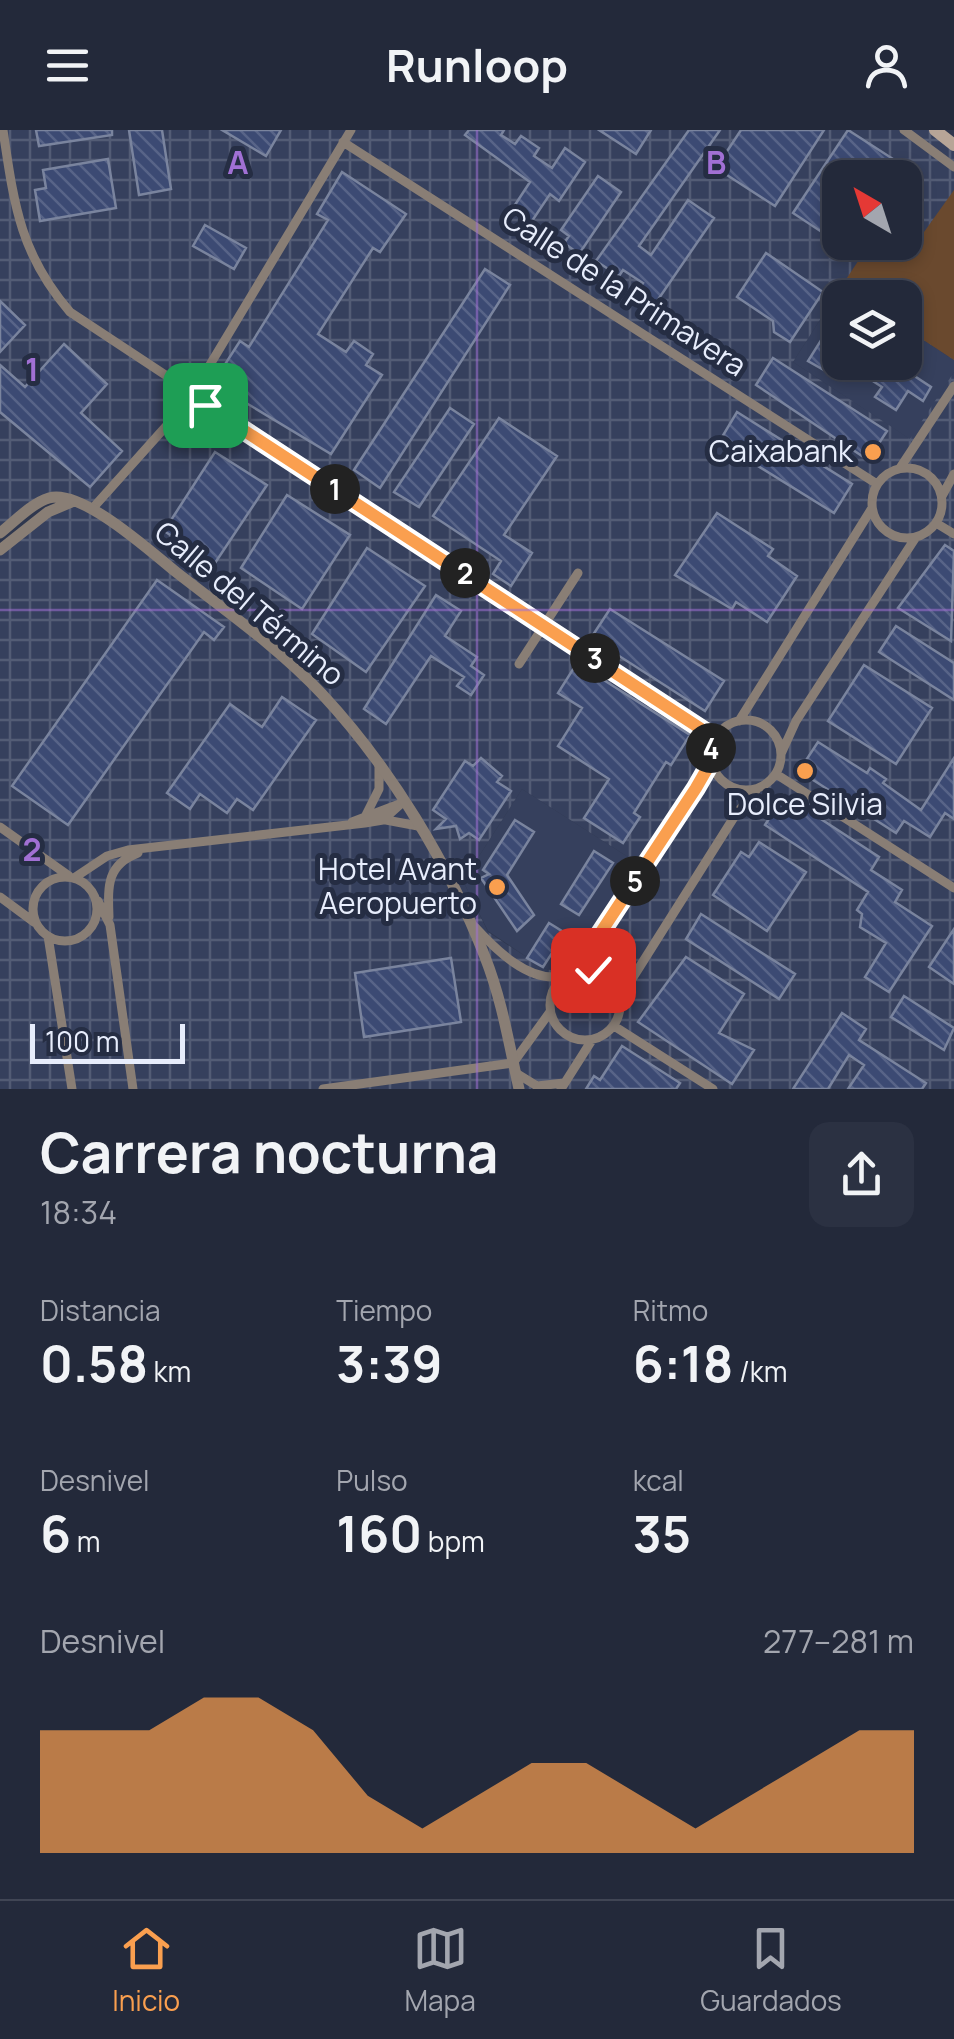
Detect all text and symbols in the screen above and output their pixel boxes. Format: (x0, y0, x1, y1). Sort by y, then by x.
text: Runloop (386, 34, 568, 96)
icon: menu (40, 38, 95, 93)
icon: person (859, 38, 914, 93)
text: A (227, 140, 249, 184)
text: B (706, 140, 726, 184)
north arrow (822, 160, 922, 260)
map controls (822, 160, 922, 380)
street label: Calle de la Primavera (495, 196, 755, 385)
button: layers (822, 280, 922, 380)
text: 1 (25, 347, 39, 391)
pin (163, 363, 248, 448)
icon: arrive (178, 378, 233, 433)
place label: Caixabank (709, 430, 854, 471)
marker: Caixabank (862, 441, 884, 463)
pin: 1 (310, 464, 360, 514)
text: 1 (329, 470, 341, 508)
street label: Calle del Término (146, 511, 354, 694)
pin: 2 (440, 548, 490, 598)
text: 2 (457, 554, 473, 592)
pin: 3 (570, 633, 620, 683)
text: 3 (587, 639, 603, 677)
pin: 4 (686, 723, 736, 773)
text: 4 (702, 729, 720, 767)
marker: Dolce Silvia (794, 760, 816, 782)
place label: Dolce Silvia (727, 783, 883, 824)
text: 2 (22, 827, 42, 871)
place label: Hotel Avant Aeropuerto (318, 848, 477, 923)
pin: 5 (610, 856, 660, 906)
text: 5 (627, 862, 643, 900)
marker: Hotel Avant Aeropuerto (486, 876, 508, 898)
pin (551, 928, 636, 1013)
icon: check (566, 943, 621, 998)
scale bar (30, 1019, 185, 1064)
text: 100 m (45, 1022, 119, 1060)
text: Carrera nocturna (40, 1114, 499, 1190)
button: share (809, 1122, 914, 1227)
text: 18:34 (40, 1190, 117, 1234)
text: Distancia (40, 1291, 161, 1329)
text: Tiempo (336, 1291, 432, 1329)
text: Ritmo (633, 1291, 708, 1329)
text: 0.58 (40, 1329, 148, 1397)
text: 3:39 (336, 1329, 443, 1397)
text: 6:18 (633, 1329, 733, 1397)
text: km (148, 1352, 191, 1390)
text: /km (733, 1352, 787, 1390)
text: Desnivel (40, 1461, 150, 1499)
text: Pulso (336, 1461, 408, 1499)
text: kcal (633, 1461, 684, 1499)
text: 6 (40, 1499, 71, 1567)
text: 160 (336, 1499, 422, 1567)
text: 35 (633, 1499, 691, 1567)
text: m (71, 1522, 100, 1560)
text: bpm (422, 1522, 485, 1560)
text: Desnivel (40, 1619, 165, 1663)
text: 277–281 m (763, 1619, 914, 1663)
tab: Inicio (112, 1921, 180, 2019)
tab: Mapa (405, 1921, 476, 2019)
tab: Guardados (700, 1921, 842, 2019)

